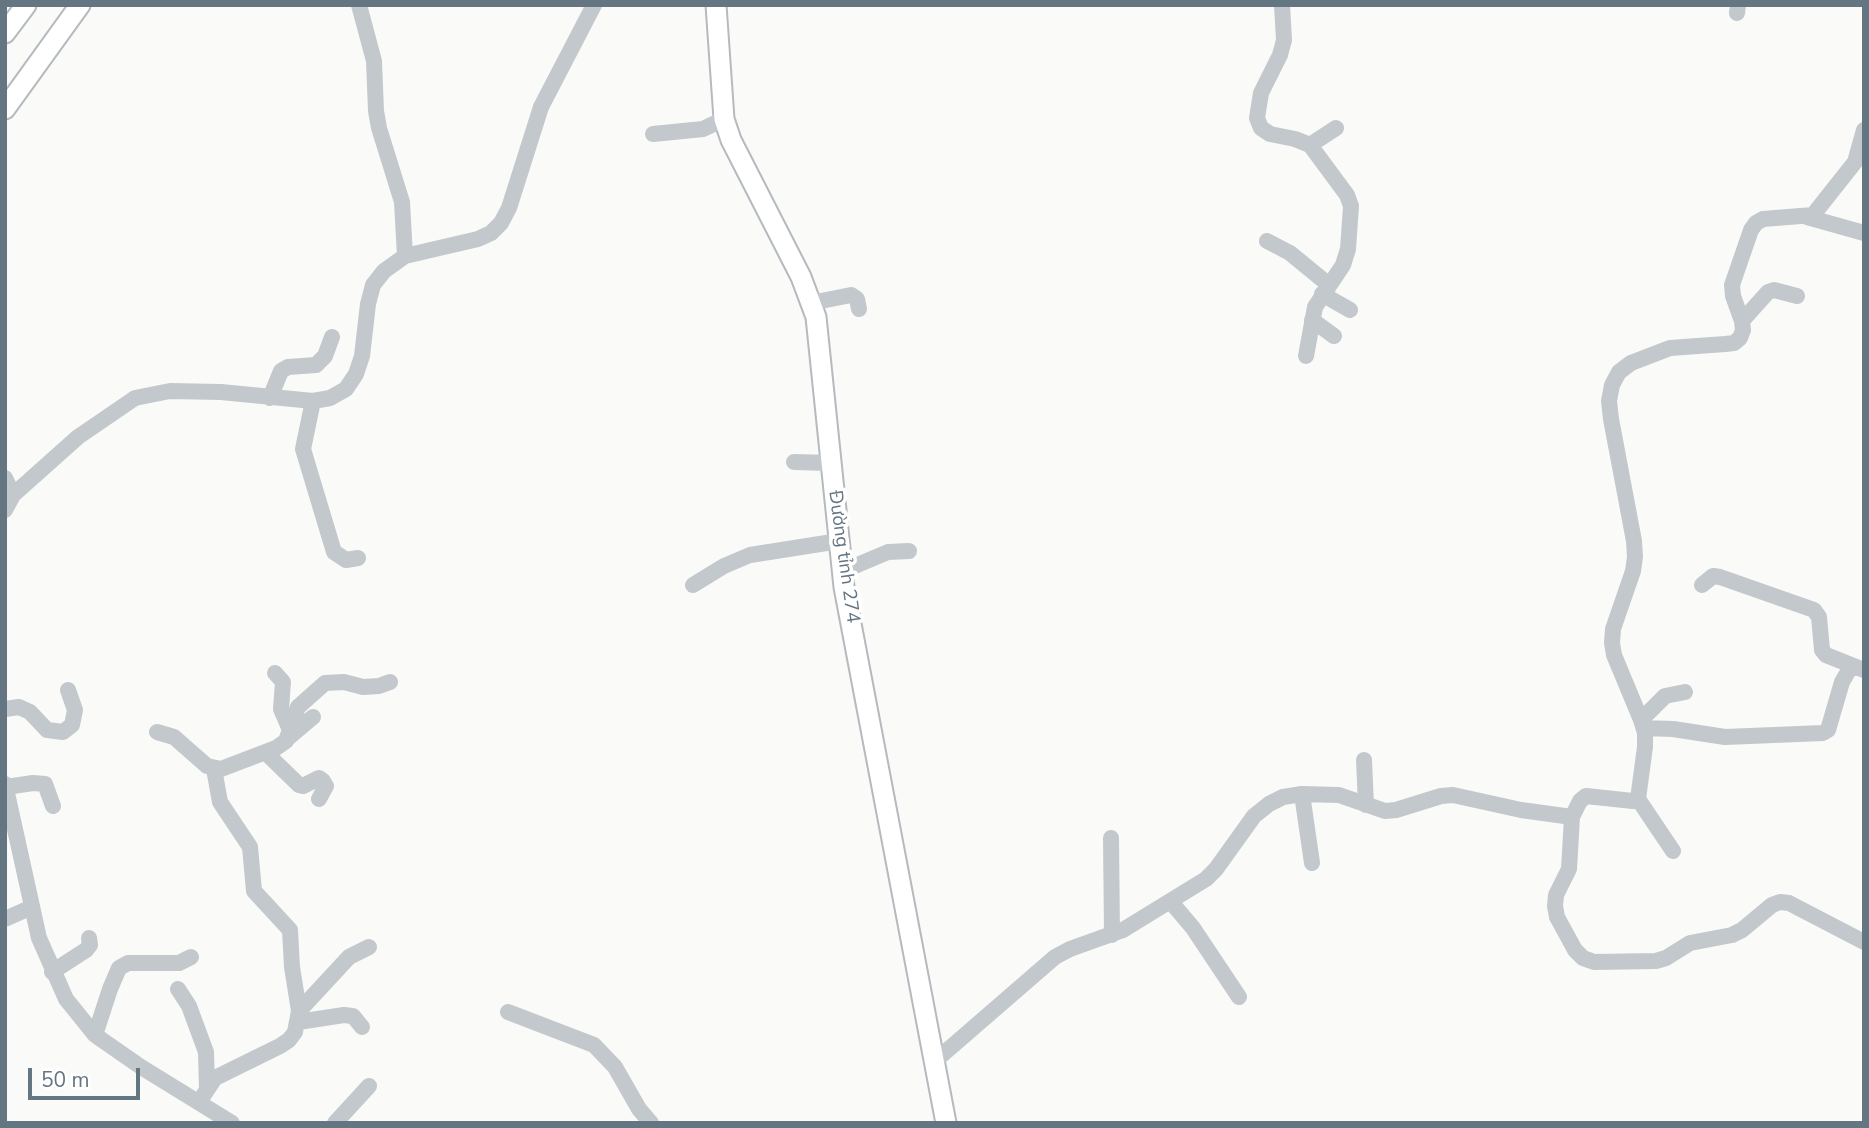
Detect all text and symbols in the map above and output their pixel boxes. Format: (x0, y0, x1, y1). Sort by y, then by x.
street label: Đường tỉnh 274 (822, 489, 864, 625)
scale bar (32, 1054, 144, 1098)
text: 50 m (41, 1066, 90, 1094)

